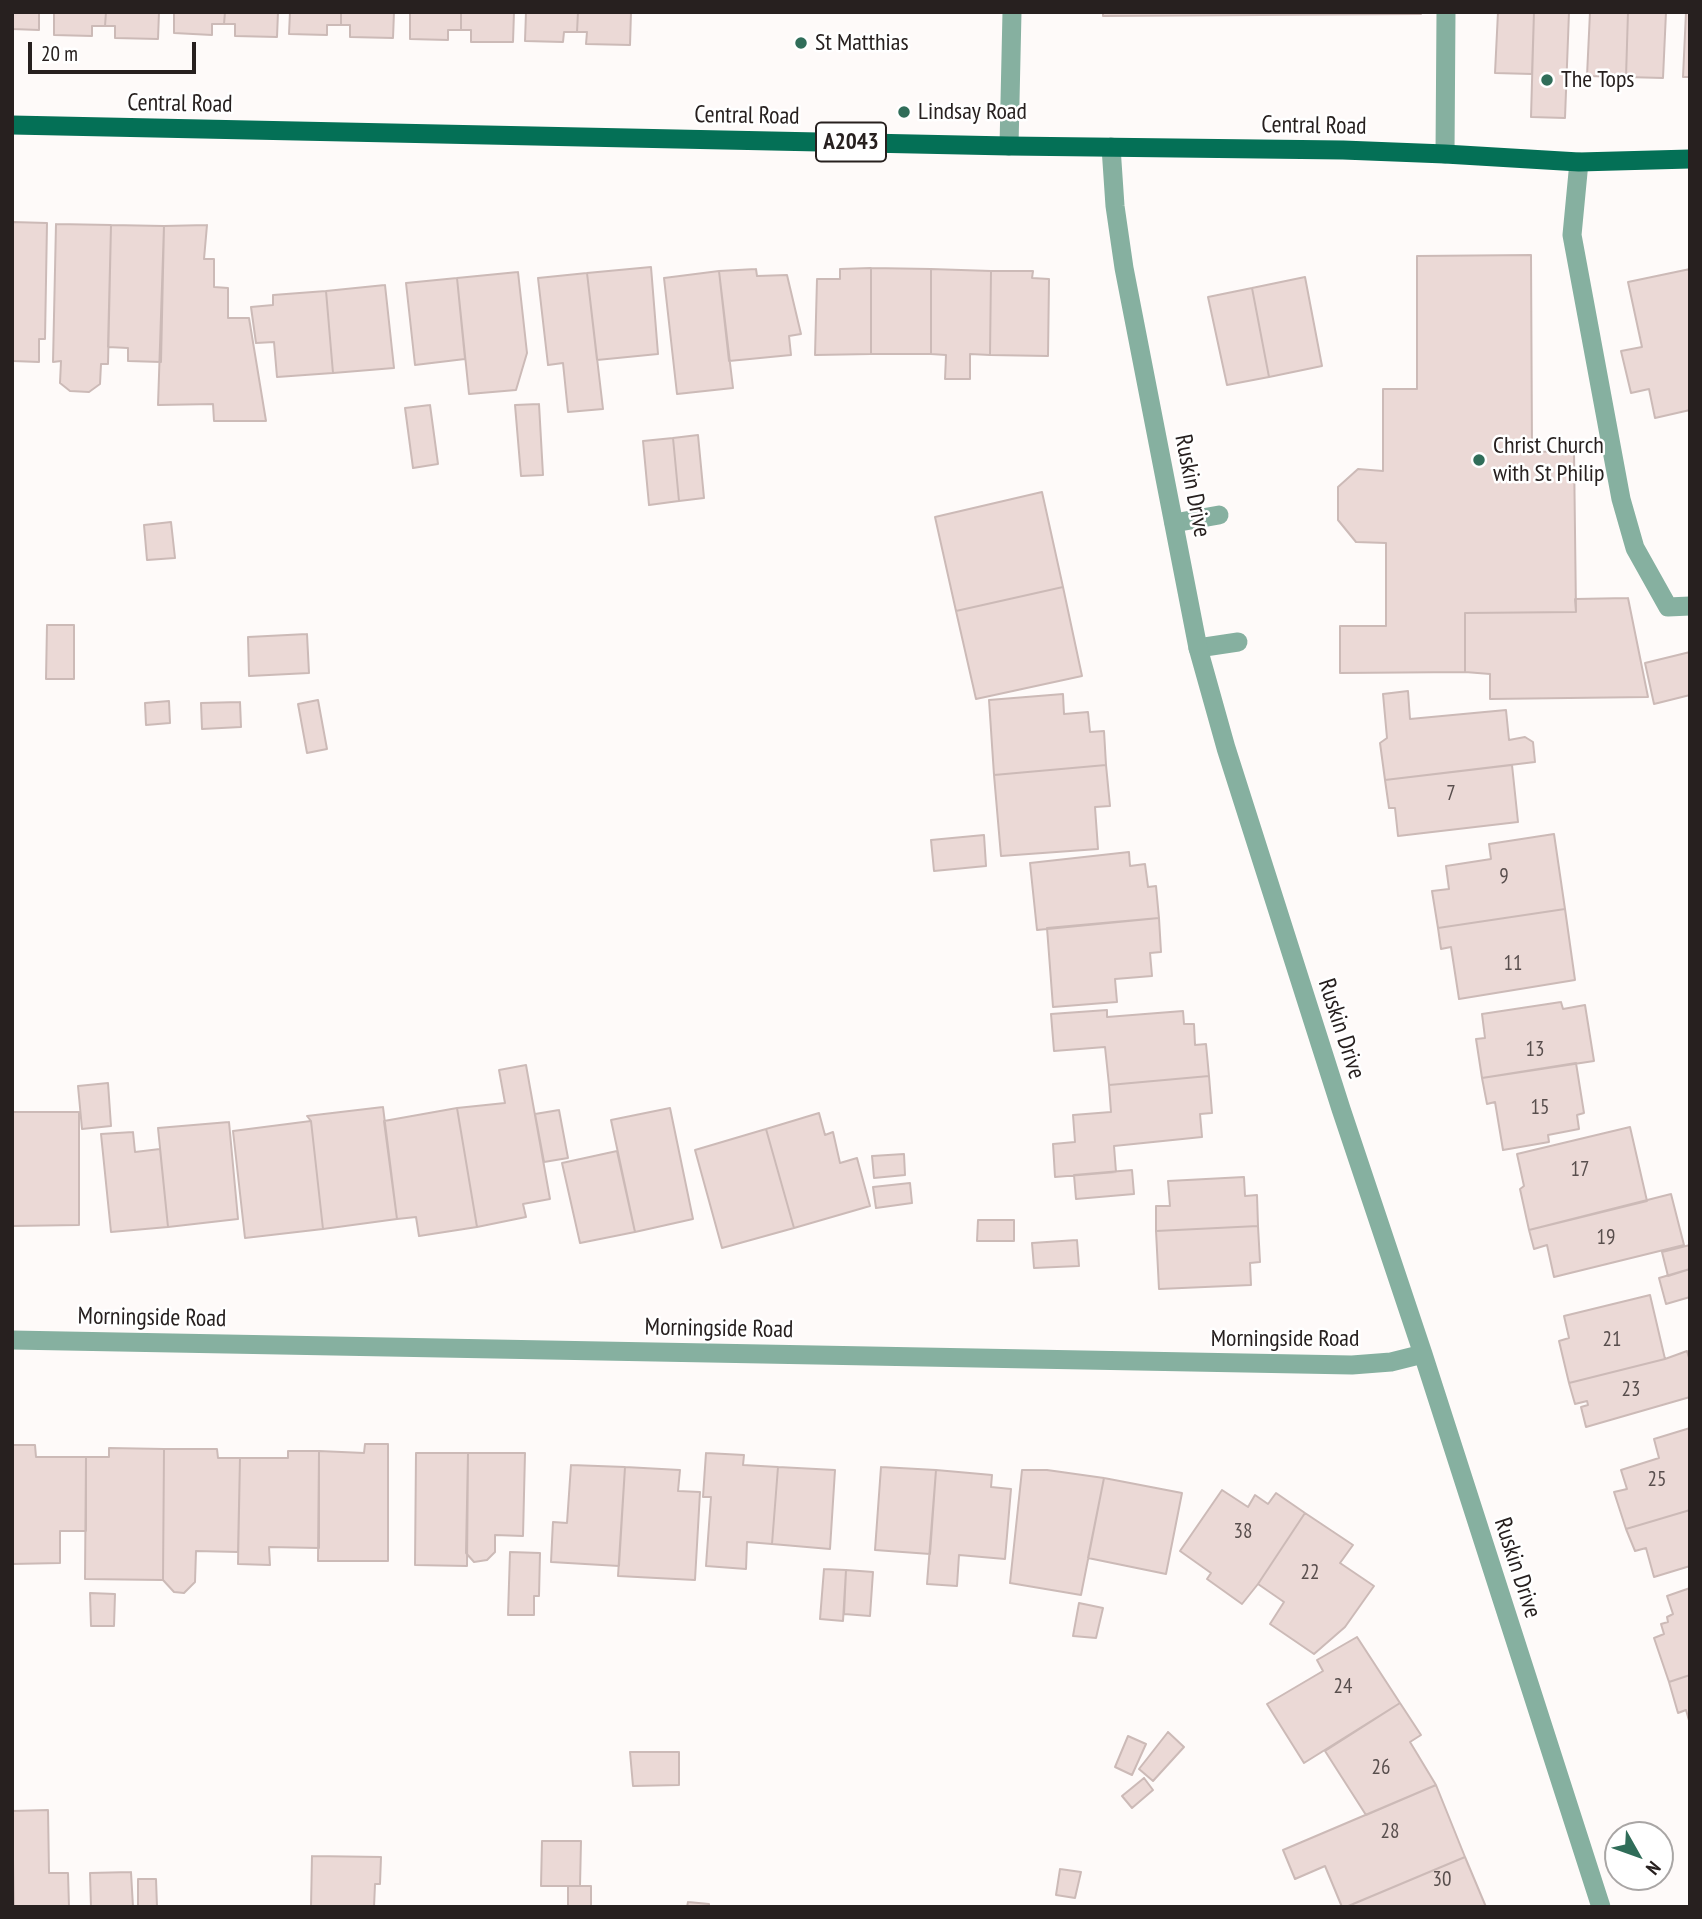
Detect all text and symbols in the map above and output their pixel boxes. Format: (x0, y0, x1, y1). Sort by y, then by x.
scale bar (32, 28, 200, 72)
place label: St Matthias (815, 29, 909, 57)
marker: St Matthias (793, 35, 809, 51)
text: 20 m (41, 40, 78, 67)
place label: The Tops (1561, 66, 1634, 94)
marker: The Tops (1539, 72, 1555, 88)
street label: Central Road (127, 89, 233, 119)
place label: Lindsay Road (918, 98, 1027, 126)
street label: Central Road (694, 101, 800, 131)
marker: Lindsay Road (896, 104, 912, 120)
street label: Central Road (1261, 111, 1367, 141)
road number: A2043 (816, 122, 886, 162)
street label: Ruskin Drive (1168, 432, 1216, 540)
place label: Christ Church with St Philip (1493, 432, 1604, 488)
marker: Christ Church with St Philip (1471, 452, 1487, 468)
house number: 7 (1446, 781, 1456, 807)
house number: 9 (1499, 864, 1509, 890)
house number: 11 (1504, 951, 1522, 977)
street label: Ruskin Drive (1311, 975, 1371, 1083)
house number: 13 (1526, 1037, 1544, 1063)
house number: 15 (1531, 1095, 1549, 1121)
house number: 17 (1571, 1157, 1589, 1183)
house number: 19 (1597, 1225, 1615, 1251)
street label: Morningside Road (77, 1302, 227, 1334)
street label: Morningside Road (644, 1313, 794, 1345)
street label: Morningside Road (1211, 1325, 1359, 1353)
house number: 21 (1603, 1327, 1621, 1353)
house number: 23 (1622, 1377, 1640, 1403)
house number: 25 (1648, 1467, 1666, 1493)
street label: Ruskin Drive (1487, 1514, 1547, 1622)
house number: 38 (1234, 1519, 1252, 1545)
house number: 22 (1301, 1560, 1319, 1586)
house number: 24 (1334, 1674, 1352, 1700)
house number: 26 (1372, 1755, 1390, 1781)
house number: 28 (1381, 1819, 1399, 1845)
north arrow (1604, 1821, 1674, 1891)
text: N (1641, 1857, 1666, 1880)
house number: 30 (1433, 1867, 1451, 1893)

